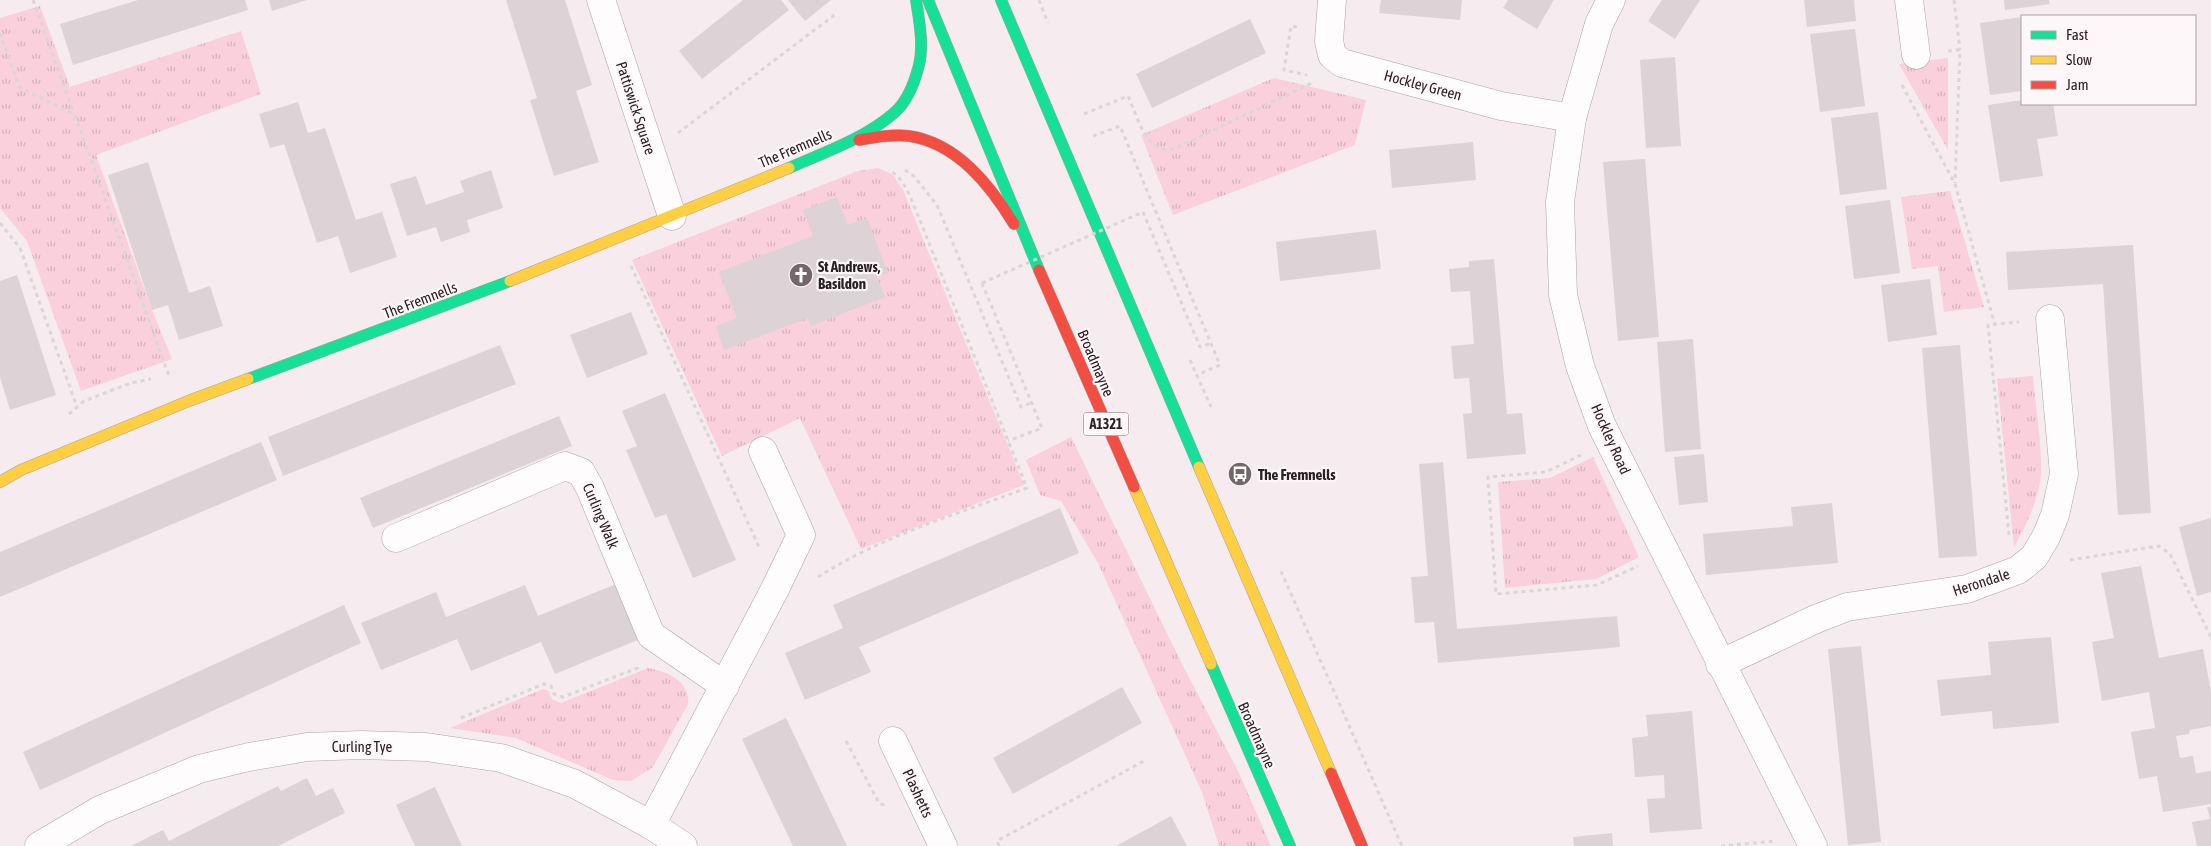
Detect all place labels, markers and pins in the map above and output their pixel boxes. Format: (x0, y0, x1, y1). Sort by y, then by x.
place label: St Andrews, Basildon (818, 258, 881, 292)
church icon: St Andrews, Basildon (788, 262, 814, 288)
bus stop icon: The Fremnells (1227, 461, 1253, 487)
place label: The Fremnells (1258, 466, 1336, 483)

